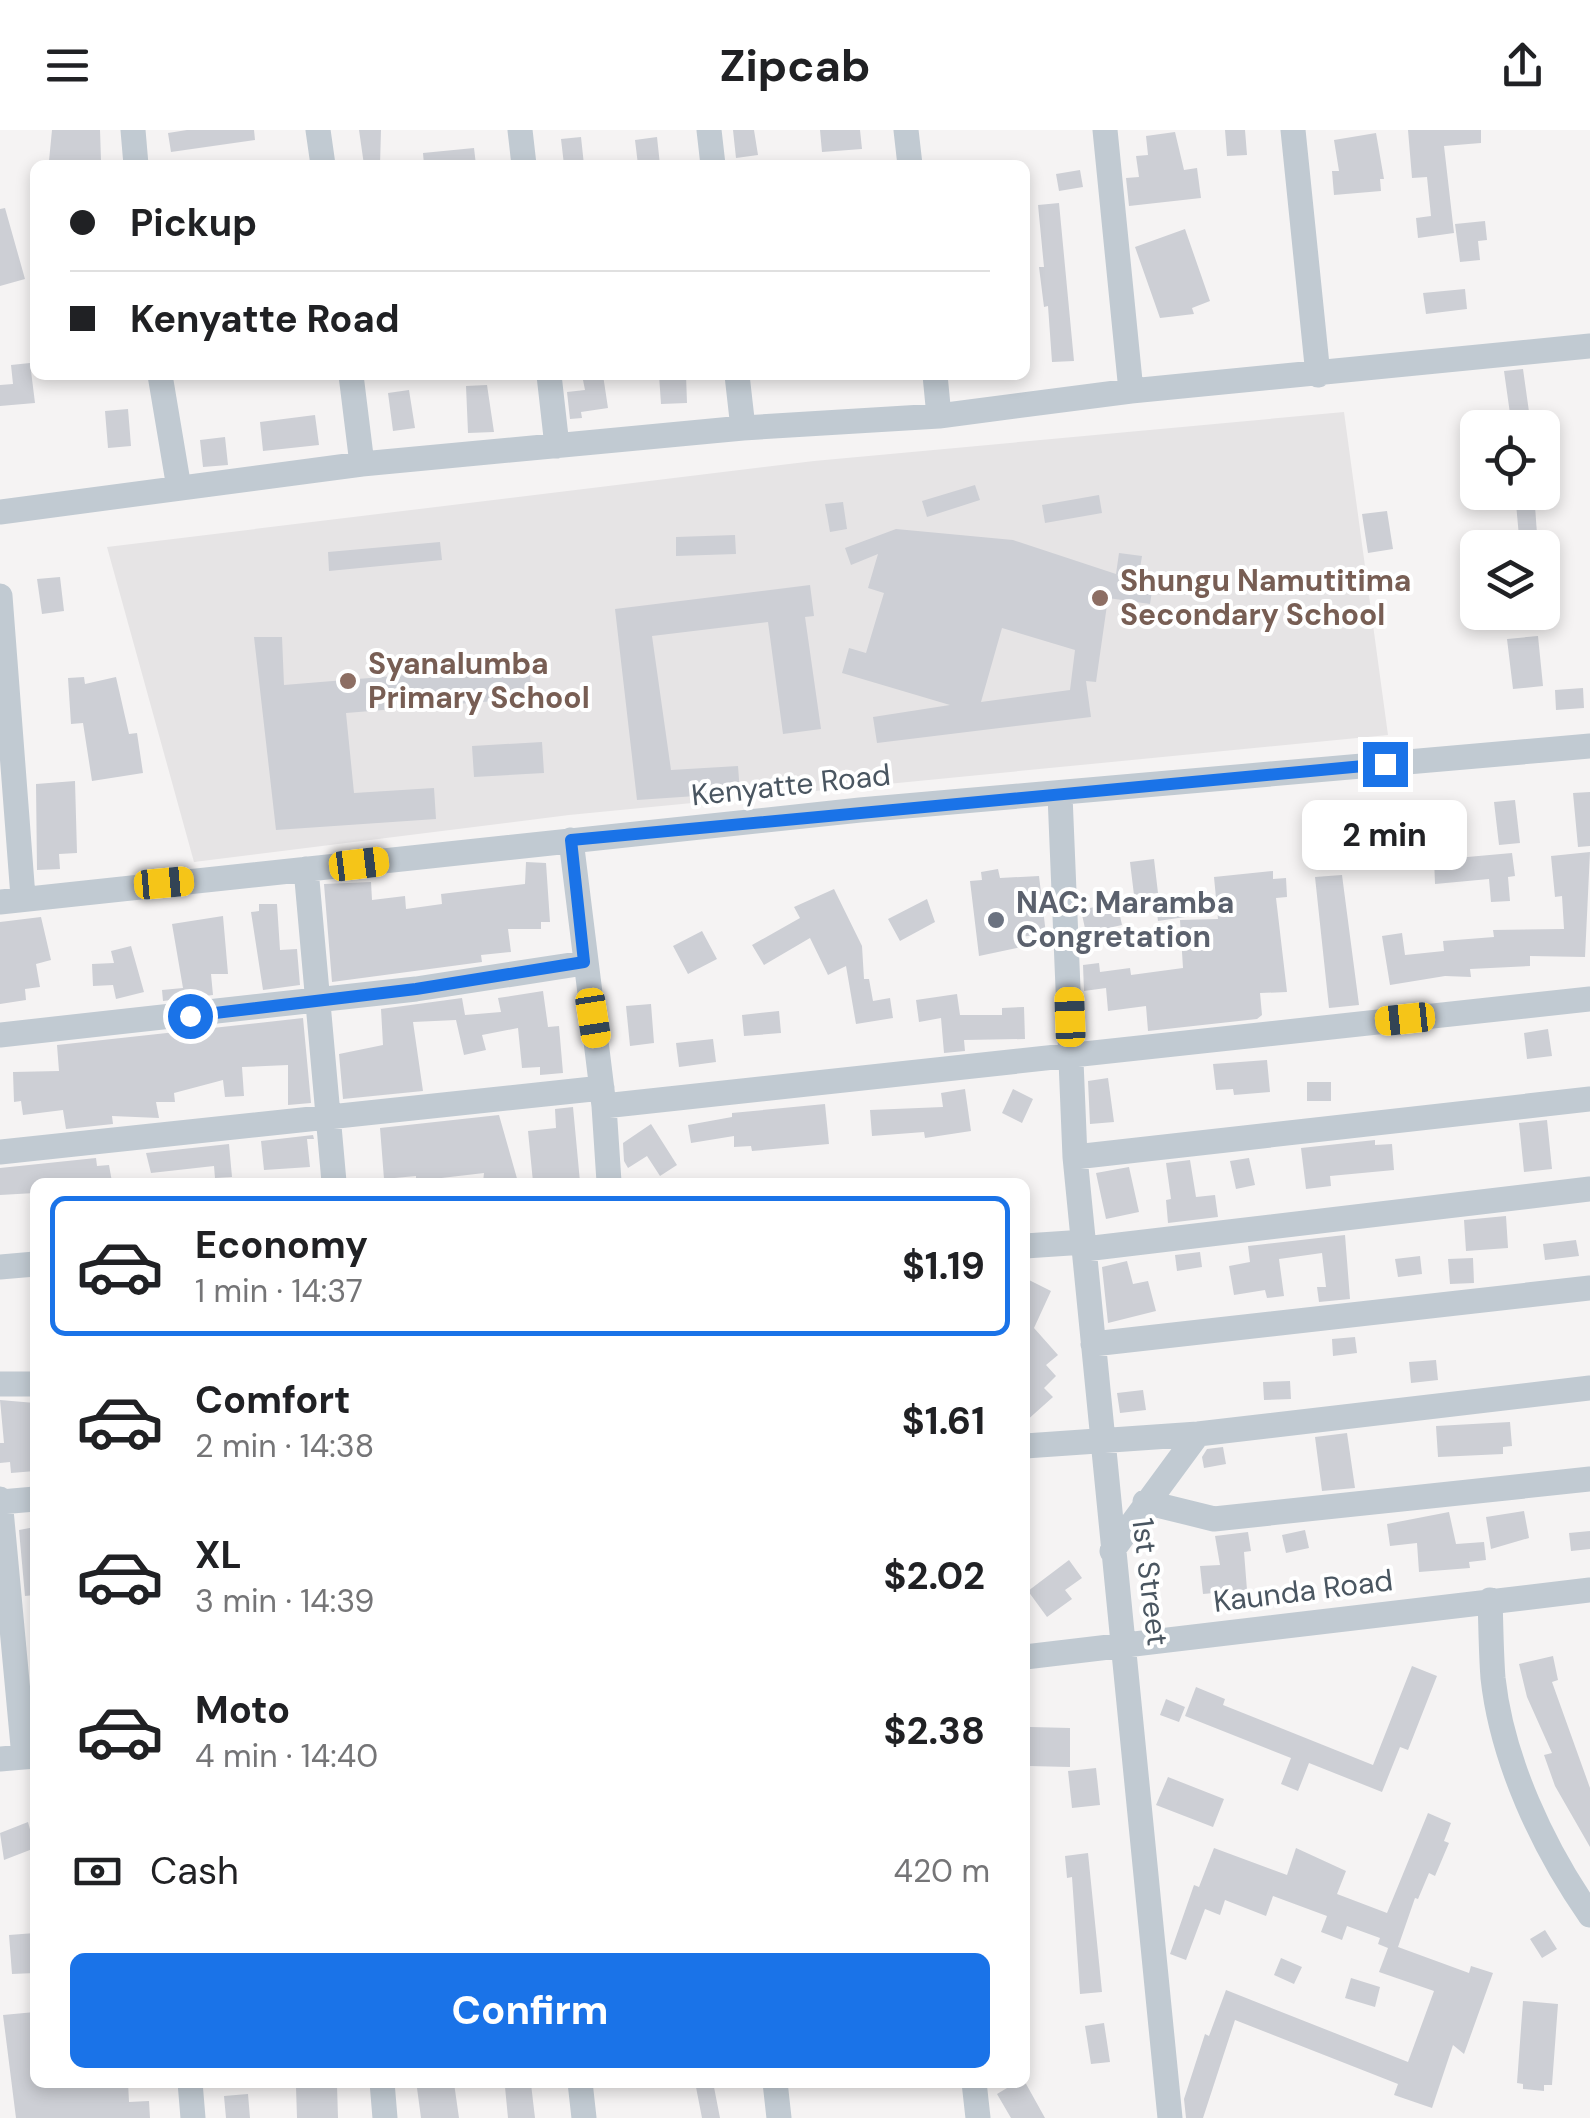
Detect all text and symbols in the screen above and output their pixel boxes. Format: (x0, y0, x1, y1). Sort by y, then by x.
text: Zipcab (720, 36, 870, 95)
icon: menu (40, 38, 95, 93)
icon: share (1495, 38, 1550, 93)
text: Pickup (130, 198, 257, 248)
text: Kenyatte Road (130, 294, 400, 344)
map controls (1460, 410, 1560, 630)
button: locate (1460, 410, 1560, 510)
button: layers (1460, 530, 1560, 630)
place label: Shungu Namutitima Secondary School (1120, 561, 1411, 634)
marker: Shungu Namutitima Secondary School (1089, 587, 1111, 609)
place label: Syanalumba Primary School (368, 644, 590, 717)
marker: Syanalumba Primary School (337, 670, 359, 692)
route end (1363, 742, 1408, 787)
street label: Kenyatte Road (689, 755, 892, 814)
callout: 2 min (1302, 799, 1468, 869)
text: 2 min (1342, 814, 1427, 856)
car (327, 845, 391, 883)
car (133, 865, 195, 901)
place label: NAC: Maramba Congretation (1016, 883, 1234, 956)
marker: NAC: Maramba Congretation (985, 909, 1007, 931)
car (573, 986, 613, 1050)
car (1054, 986, 1086, 1048)
route start (168, 994, 213, 1039)
car (1374, 1001, 1436, 1037)
text: Economy (195, 1220, 368, 1270)
icon: car (75, 1221, 165, 1311)
text: $1.19 (902, 1241, 985, 1291)
text: 1 min · 14:37 (195, 1270, 363, 1312)
text: Comfort (195, 1375, 351, 1425)
icon: car (75, 1376, 165, 1466)
text: $1.61 (902, 1396, 985, 1446)
text: 2 min · 14:38 (195, 1425, 374, 1467)
street label: 1st Street (1123, 1516, 1178, 1648)
text: XL (195, 1530, 242, 1580)
icon: car (75, 1531, 165, 1621)
text: $2.02 (884, 1551, 985, 1601)
street label: Kaunda Road (1211, 1560, 1395, 1621)
text: 3 min · 14:39 (195, 1580, 374, 1622)
text: Moto (195, 1685, 290, 1735)
icon: car (75, 1686, 165, 1776)
text: $2.38 (884, 1706, 985, 1756)
text: 4 min · 14:40 (195, 1735, 378, 1777)
icon: cash (70, 1844, 125, 1899)
text: Cash (150, 1846, 239, 1896)
text: 420 m (894, 1850, 990, 1892)
button: Confirm (70, 1953, 990, 2068)

